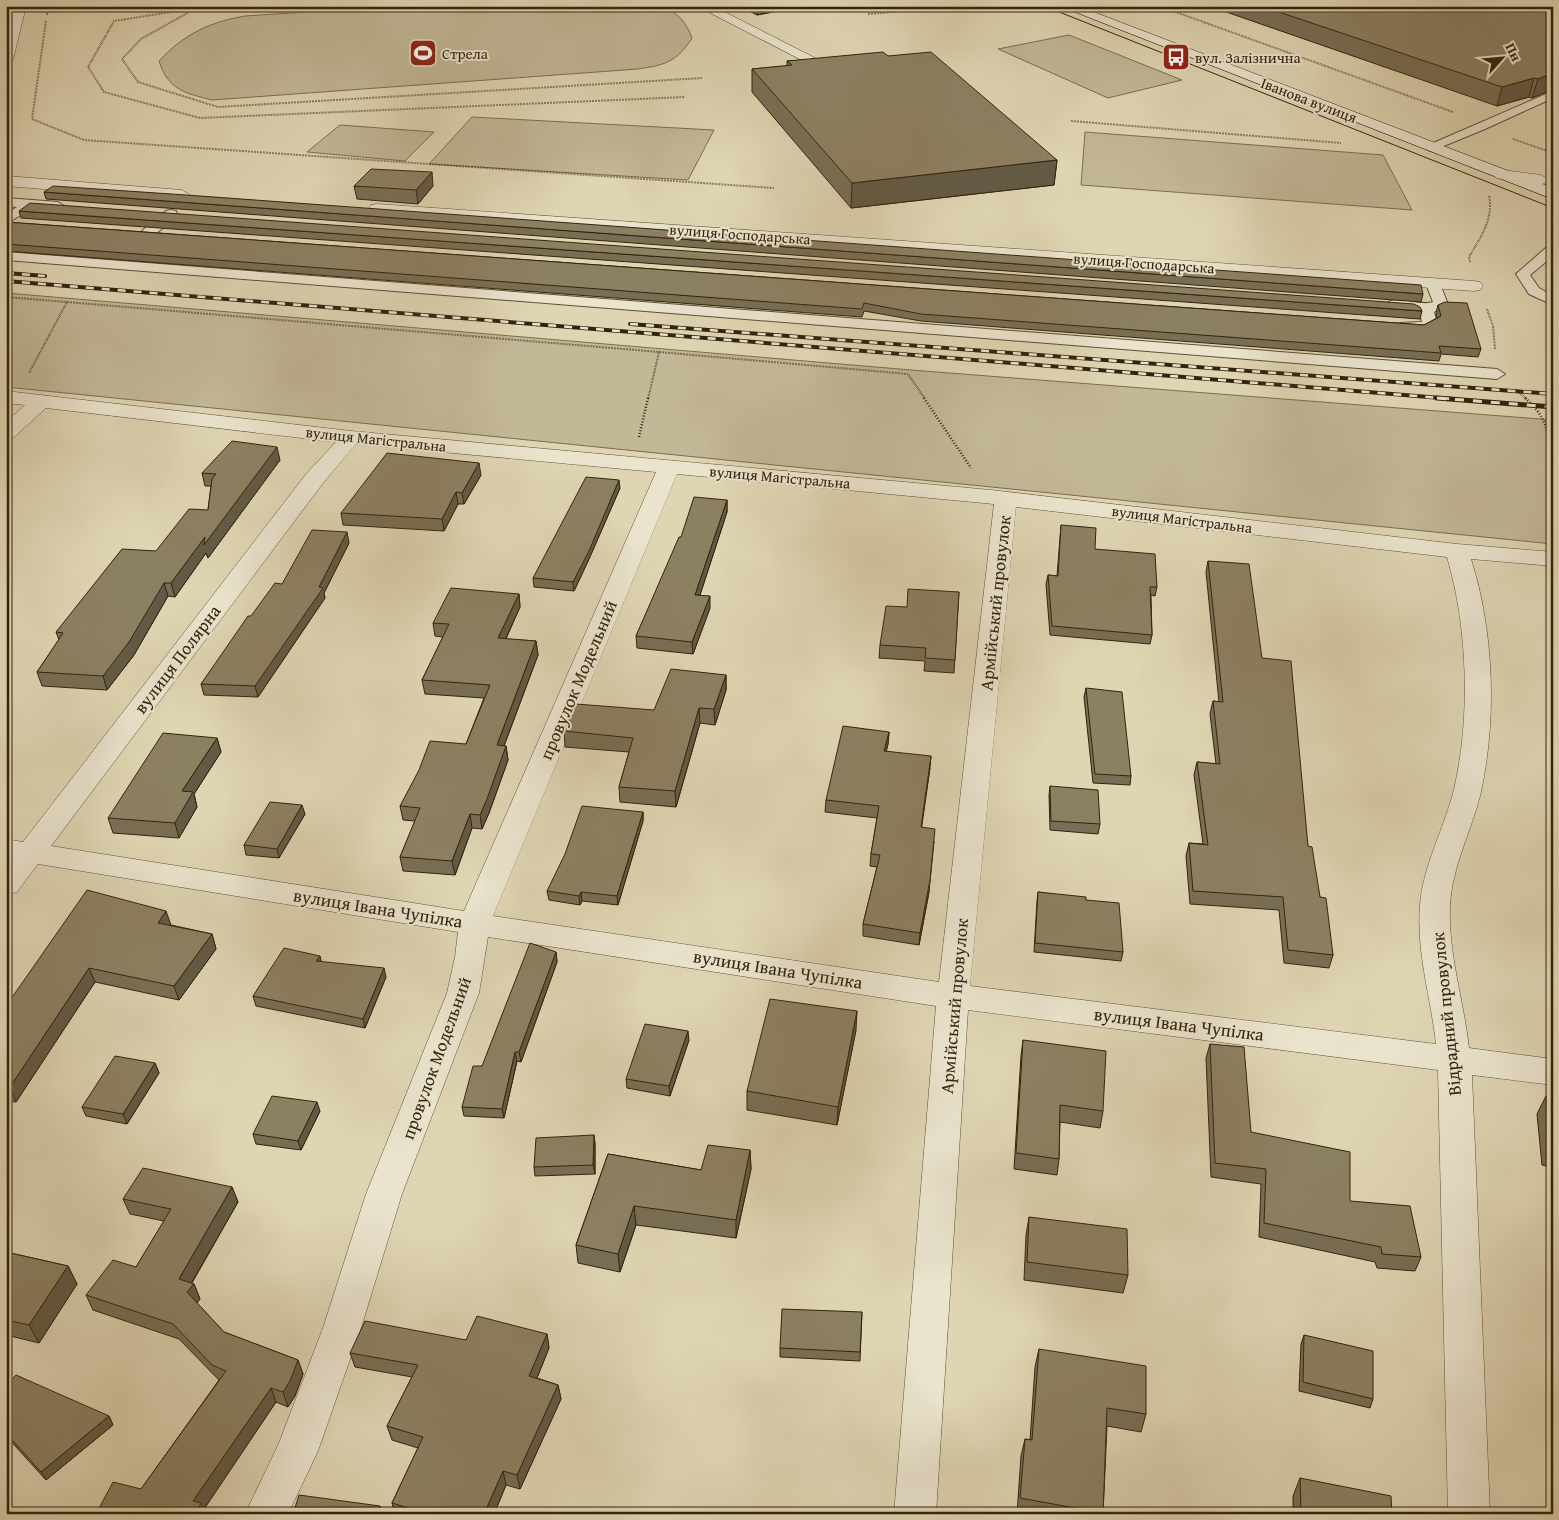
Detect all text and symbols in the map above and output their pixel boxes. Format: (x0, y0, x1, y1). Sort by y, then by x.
north arrow (1476, 32, 1526, 82)
sports icon: Стрела (408, 38, 438, 68)
text: Пн (1501, 40, 1527, 65)
bus stop icon: вул. Залізнична (1161, 42, 1191, 72)
place label: Стрела (442, 43, 489, 64)
place label: вул. Залізнична (1195, 47, 1301, 68)
street label: Іванова вулиця (1258, 72, 1360, 128)
street label: вулиця Господарська (669, 219, 812, 249)
street label: вулиця Господарська (1073, 248, 1216, 278)
street label: вулиця Магістральна (305, 421, 448, 457)
street label: вулиця Магістральна (709, 460, 852, 494)
street label: вулиця Магістральна (1111, 500, 1254, 538)
street label: Армійський провулок (972, 513, 1018, 692)
street label: провулок Модельний (532, 596, 624, 764)
street label: вулиця Полярна (127, 598, 227, 719)
street label: вулиця Івана Чупілка (291, 881, 465, 935)
street label: Армійський провулок (933, 917, 975, 1095)
street label: Відрадний провулок (1424, 930, 1468, 1097)
street label: вулиця Івана Чупілка (691, 942, 865, 996)
street label: провулок Модельний (394, 973, 478, 1143)
street label: вулиця Івана Чупілка (1092, 1000, 1266, 1048)

